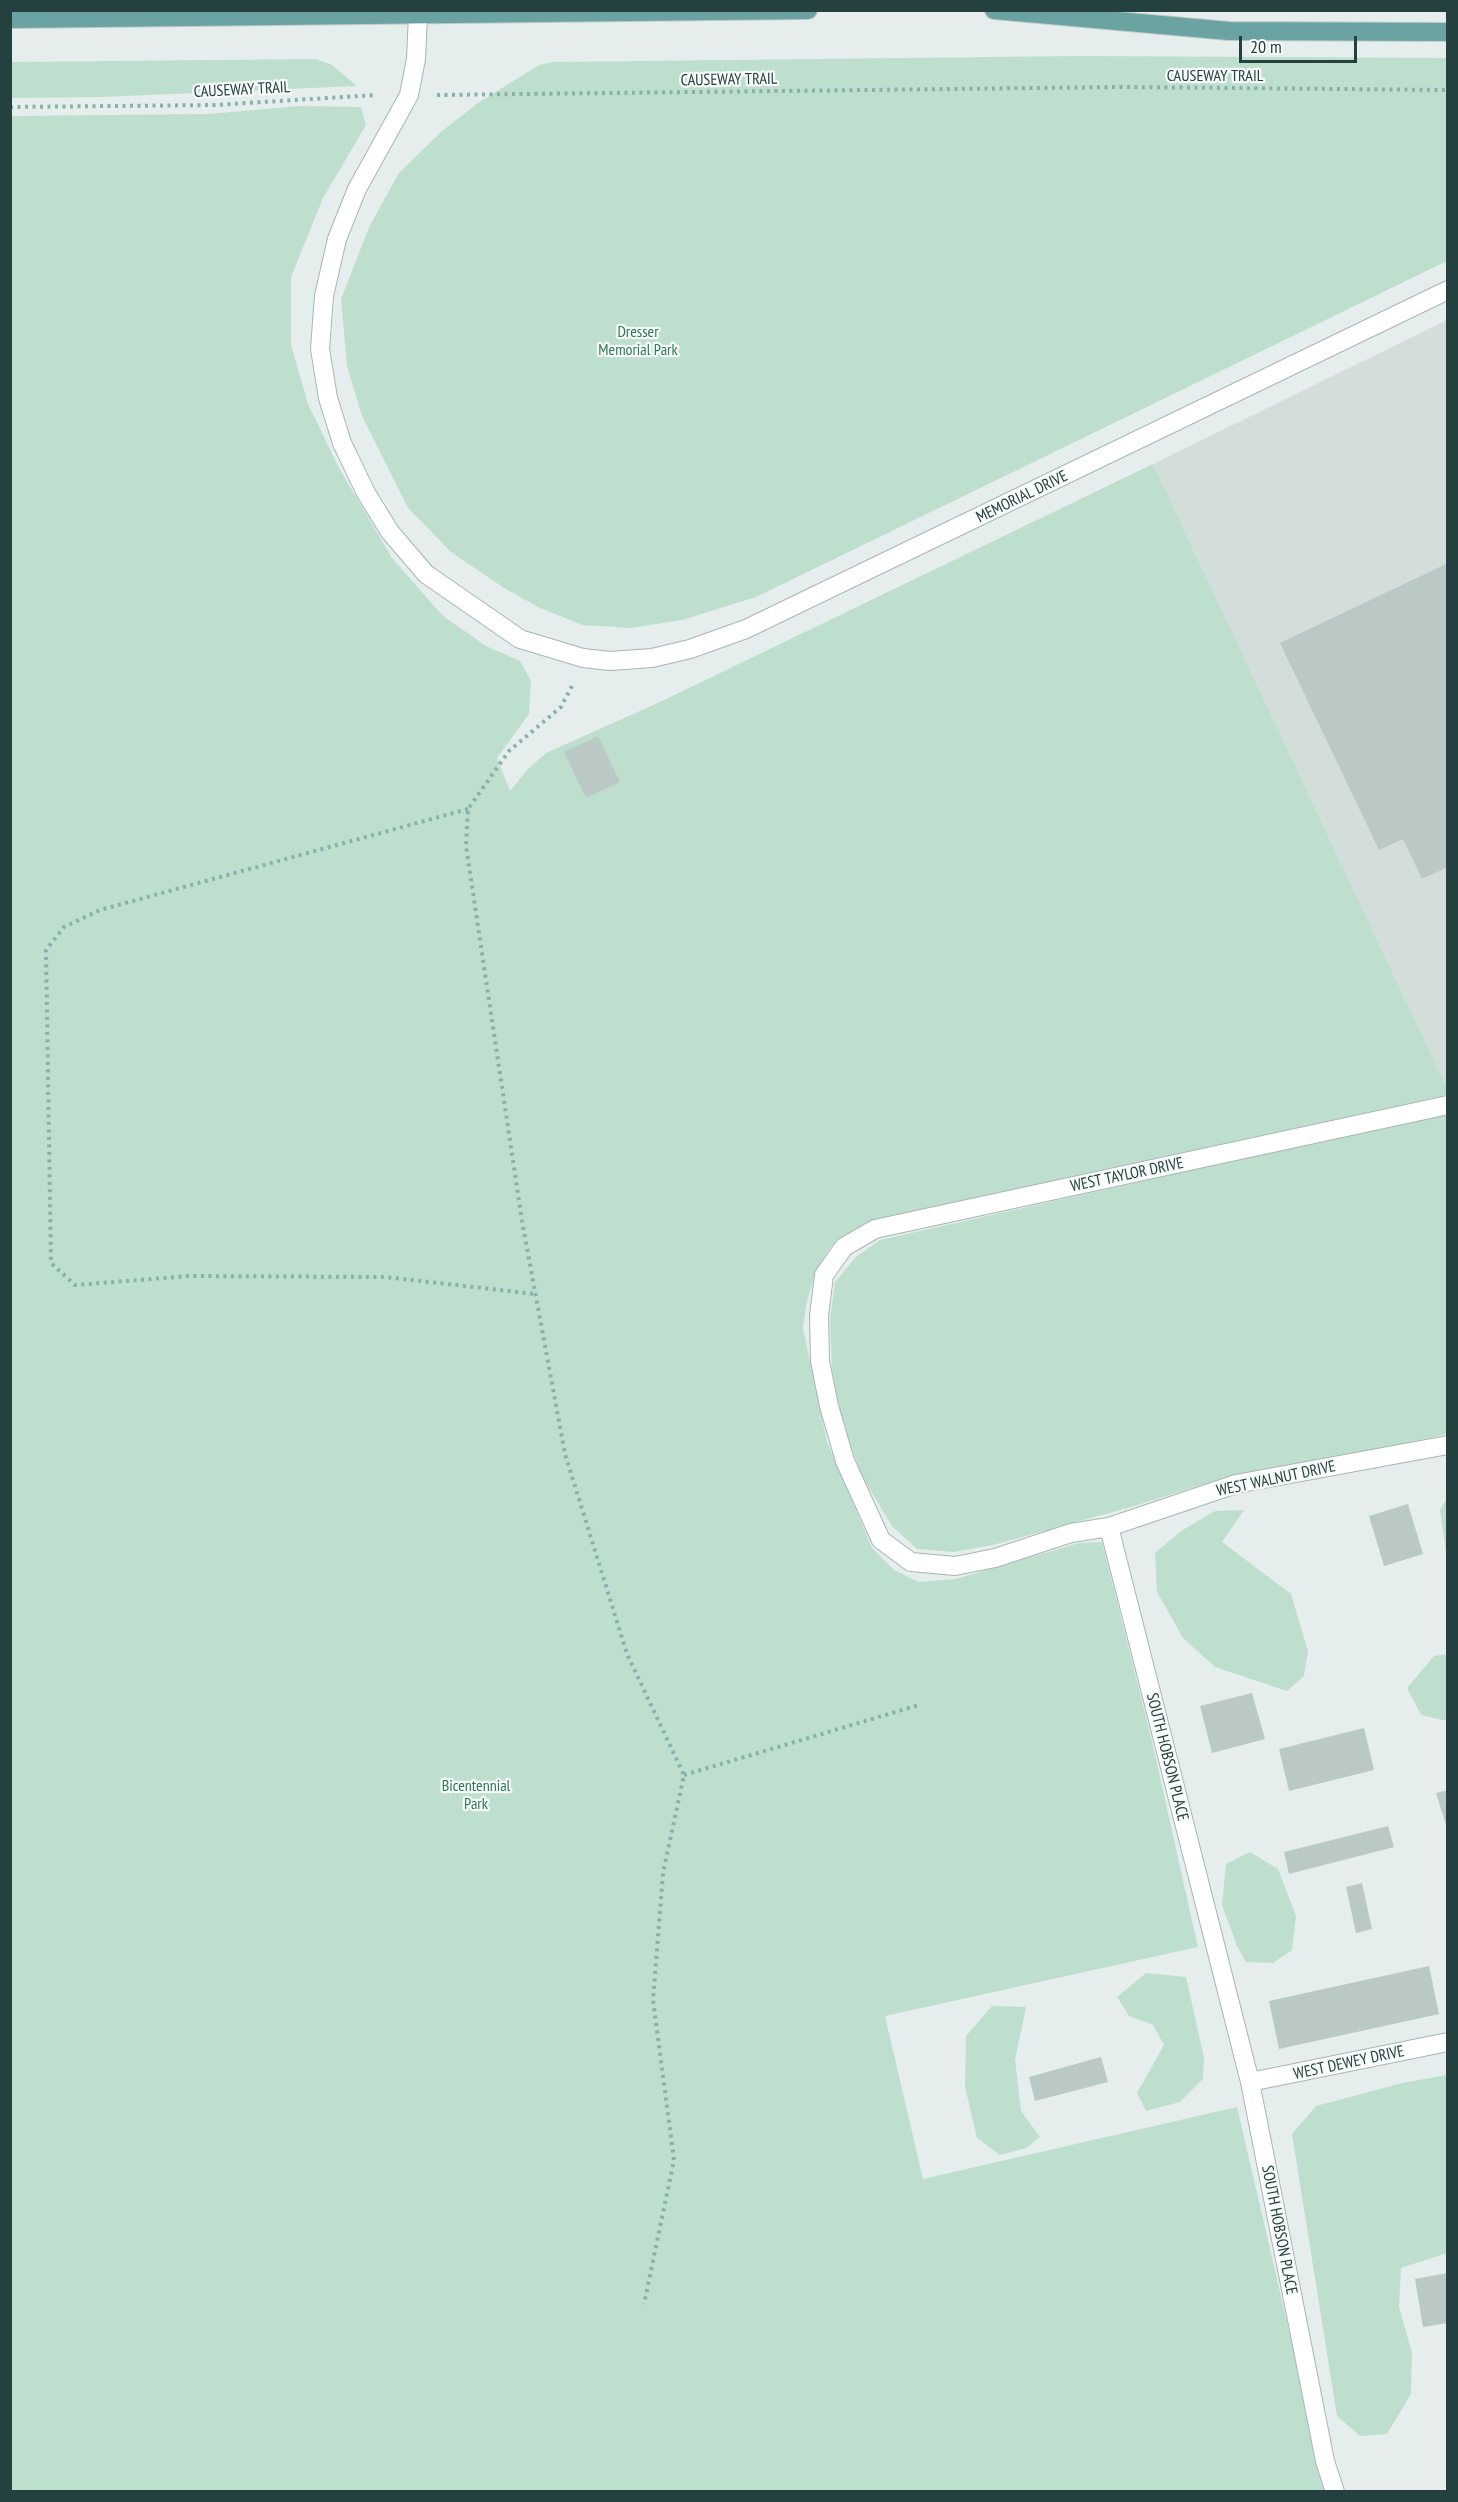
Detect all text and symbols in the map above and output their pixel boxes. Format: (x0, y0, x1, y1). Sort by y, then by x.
scale bar (1242, 24, 1360, 62)
text: 20 m (1250, 35, 1282, 58)
street label: CAUSEWAY TRAIL (1167, 66, 1263, 86)
street label: CAUSEWAY TRAIL (681, 70, 777, 90)
street label: CAUSEWAY TRAIL (193, 78, 291, 102)
park label: Dresser Memorial Park (598, 322, 678, 360)
street label: MEMORIAL DRIVE (973, 467, 1071, 527)
street label: WEST TAYLOR DRIVE (1069, 1154, 1185, 1196)
street label: WEST WALNUT DRIVE (1215, 1457, 1337, 1501)
street label: SOUTH HOBSON PLACE (1142, 1691, 1192, 1823)
park label: Bicentennial Park (442, 1776, 510, 1814)
street label: WEST DEWEY DRIVE (1292, 2042, 1406, 2084)
street label: SOUTH HOBSON PLACE (1257, 2164, 1301, 2296)

